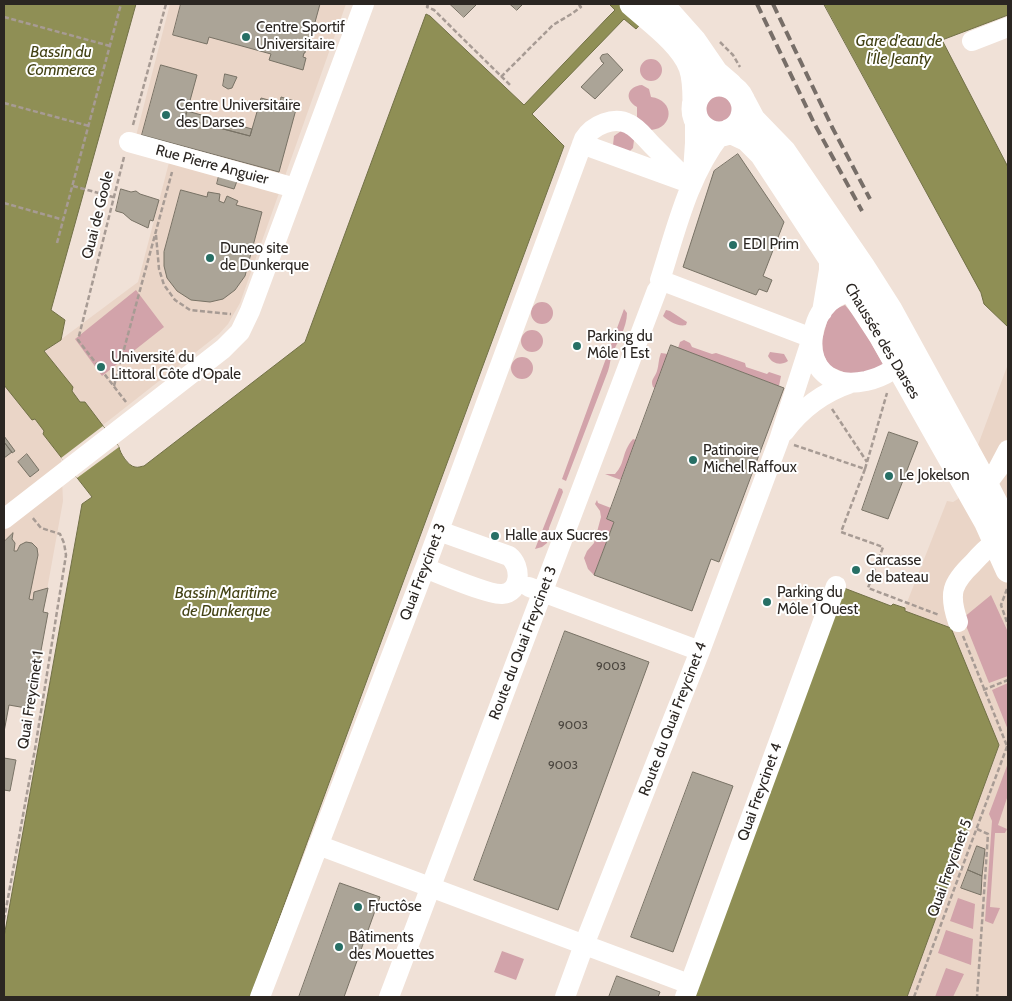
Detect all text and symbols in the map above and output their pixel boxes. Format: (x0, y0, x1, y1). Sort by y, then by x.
place label: Centre Sportif Universitaire (256, 19, 345, 54)
marker: Centre Sportif Universitaire (240, 31, 252, 43)
water label: Gare d'eau de l'Île Jeanty (856, 31, 942, 69)
water label: Bassin du Commerce (27, 42, 95, 80)
place label: Centre Universitaire des Darses (176, 97, 301, 132)
marker: Centre Universitaire des Darses (160, 109, 172, 121)
street label: Rue Pierre Anguier (154, 141, 270, 189)
street label: Quai de Goole (78, 169, 118, 261)
place label: EDI Prim (743, 236, 799, 254)
marker: EDI Prim (727, 239, 739, 251)
place label: Duneo site de Dunkerque (220, 240, 309, 275)
marker: Duneo site de Dunkerque (204, 252, 216, 264)
street label: Chaussée des Darses (840, 280, 924, 402)
place label: Parking du Môle 1 Est (587, 328, 653, 363)
marker: Parking du Môle 1 Est (571, 340, 583, 352)
place label: Université du Littoral Côte d'Opale (111, 349, 241, 384)
marker: Université du Littoral Côte d'Opale (95, 361, 107, 373)
place label: Patinoire Michel Raffoux (703, 442, 797, 477)
marker: Patinoire Michel Raffoux (687, 454, 699, 466)
place label: Le Jokelson (899, 467, 970, 485)
marker: Le Jokelson (883, 470, 895, 482)
street label: Quai Freycinet 3 (396, 521, 450, 623)
place label: Halle aux Sucres (505, 527, 608, 545)
marker: Halle aux Sucres (489, 530, 501, 542)
place label: Carcasse de bateau (866, 552, 928, 587)
street label: Route du Quai Freycinet 3 (485, 564, 561, 722)
marker: Carcasse de bateau (850, 564, 862, 576)
water label: Bassin Maritime de Dunkerque (175, 583, 277, 621)
place label: Parking du Môle 1 Ouest (777, 584, 858, 619)
marker: Parking du Môle 1 Ouest (761, 596, 773, 608)
street label: Route du Quai Freycinet 4 (635, 639, 711, 799)
street label: Quai Freycinet 1 (14, 650, 48, 750)
house number: 9003 (596, 659, 626, 673)
house number: 9003 (558, 718, 588, 732)
street label: Quai Freycinet 4 (734, 741, 786, 843)
house number: 9003 (548, 758, 578, 772)
street label: Quai Freycinet 5 (924, 817, 976, 919)
place label: Fructôse (368, 898, 422, 916)
marker: Fructôse (352, 901, 364, 913)
place label: Bâtiments des Mouettes (349, 929, 434, 964)
marker: Bâtiments des Mouettes (333, 941, 345, 953)

